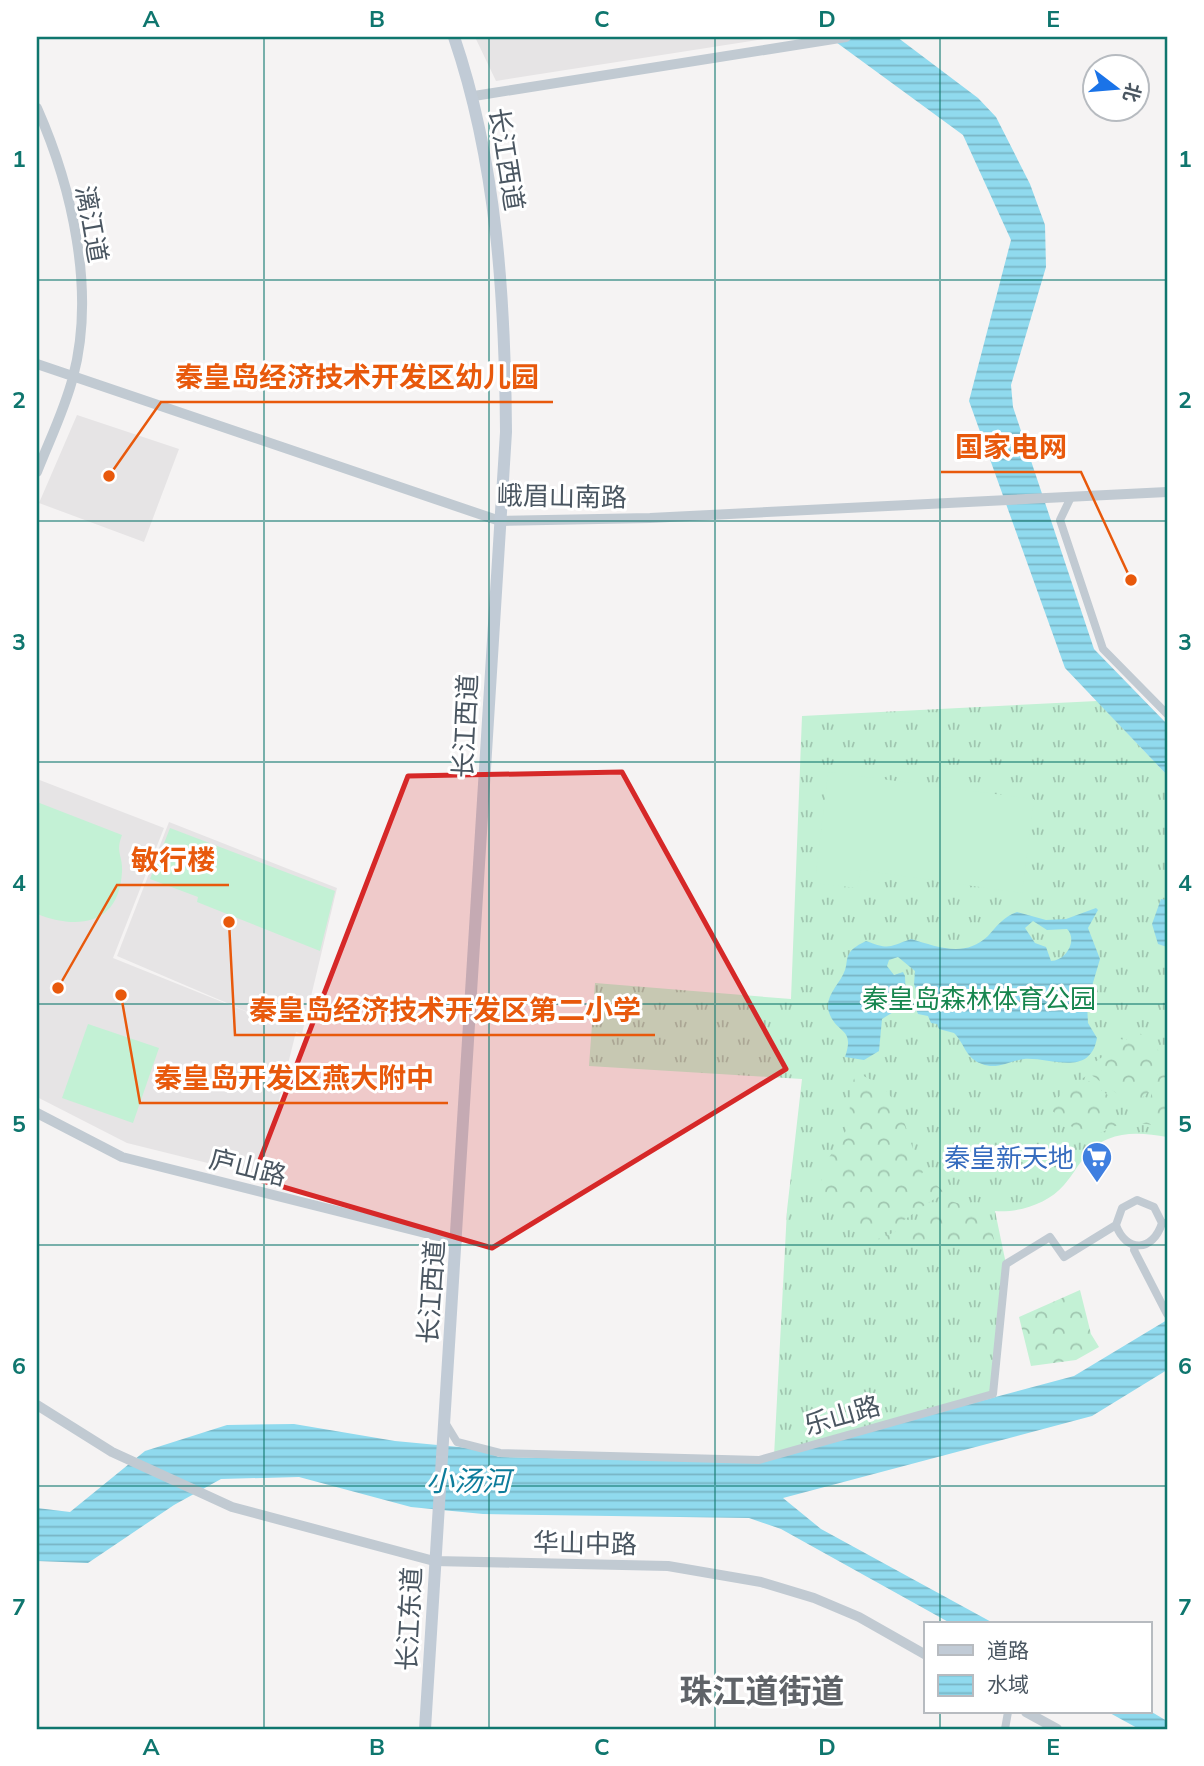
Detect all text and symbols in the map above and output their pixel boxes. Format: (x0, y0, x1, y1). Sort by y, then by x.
text: A (142, 4, 160, 33)
text: B (369, 4, 385, 33)
text: C (594, 4, 610, 33)
text: D (818, 4, 836, 33)
text: E (1046, 4, 1060, 33)
north arrow (1082, 52, 1152, 122)
text: 北 (1118, 80, 1146, 105)
street label: 长江西道 (483, 105, 531, 213)
text: 1 (12, 144, 26, 173)
text: 1 (1178, 144, 1192, 173)
street label: 漓江道 (69, 183, 115, 265)
callout: 秦皇岛经济技术开发区幼儿园 (161, 353, 553, 402)
text: 秦皇岛经济技术开发区幼儿园 (175, 359, 539, 394)
text: 2 (12, 385, 26, 414)
text: 2 (1178, 385, 1192, 414)
callout: 国家电网 (941, 423, 1081, 472)
text: 国家电网 (955, 429, 1067, 464)
street label: 峨眉山南路 (497, 478, 627, 514)
text: 3 (12, 627, 26, 656)
text: 3 (1178, 627, 1192, 656)
street label: 长江西道 (446, 673, 484, 779)
callout: 敏行楼 (117, 836, 229, 885)
text: 敏行楼 (131, 842, 215, 877)
text: 4 (12, 868, 26, 897)
text: 4 (1178, 868, 1192, 897)
park label: 秦皇岛森林体育公园 (862, 982, 1096, 1015)
callout: 秦皇岛经济技术开发区第二小学 (235, 986, 655, 1035)
text: 秦皇岛经济技术开发区第二小学 (249, 992, 641, 1027)
callout: 秦皇岛开发区燕大附中 (140, 1054, 448, 1103)
text: 秦皇岛开发区燕大附中 (154, 1060, 434, 1095)
text: 5 (12, 1109, 26, 1138)
text: 5 (1178, 1109, 1192, 1138)
supermarket icon: 秦皇新天地 (1080, 1140, 1114, 1184)
place label: 秦皇新天地 (944, 1141, 1074, 1174)
street label: 庐山路 (206, 1142, 290, 1192)
street label: 长江西道 (411, 1239, 451, 1345)
text: 6 (12, 1351, 26, 1380)
text: 6 (1178, 1351, 1192, 1380)
street label: 乐山路 (800, 1388, 884, 1442)
water label: 小汤河 (426, 1463, 515, 1498)
street label: 华山中路 (533, 1526, 637, 1560)
street label: 长江东道 (390, 1566, 428, 1672)
text: 7 (12, 1592, 26, 1621)
text: 7 (1178, 1592, 1192, 1621)
legend (924, 1622, 1152, 1714)
text: 道路 (987, 1637, 1029, 1663)
district label: 珠江道街道 (680, 1670, 845, 1711)
text: 水域 (987, 1671, 1029, 1697)
text: A (142, 1732, 160, 1761)
text: B (369, 1732, 385, 1761)
text: C (594, 1732, 610, 1761)
text: D (818, 1732, 836, 1761)
text: E (1046, 1732, 1060, 1761)

